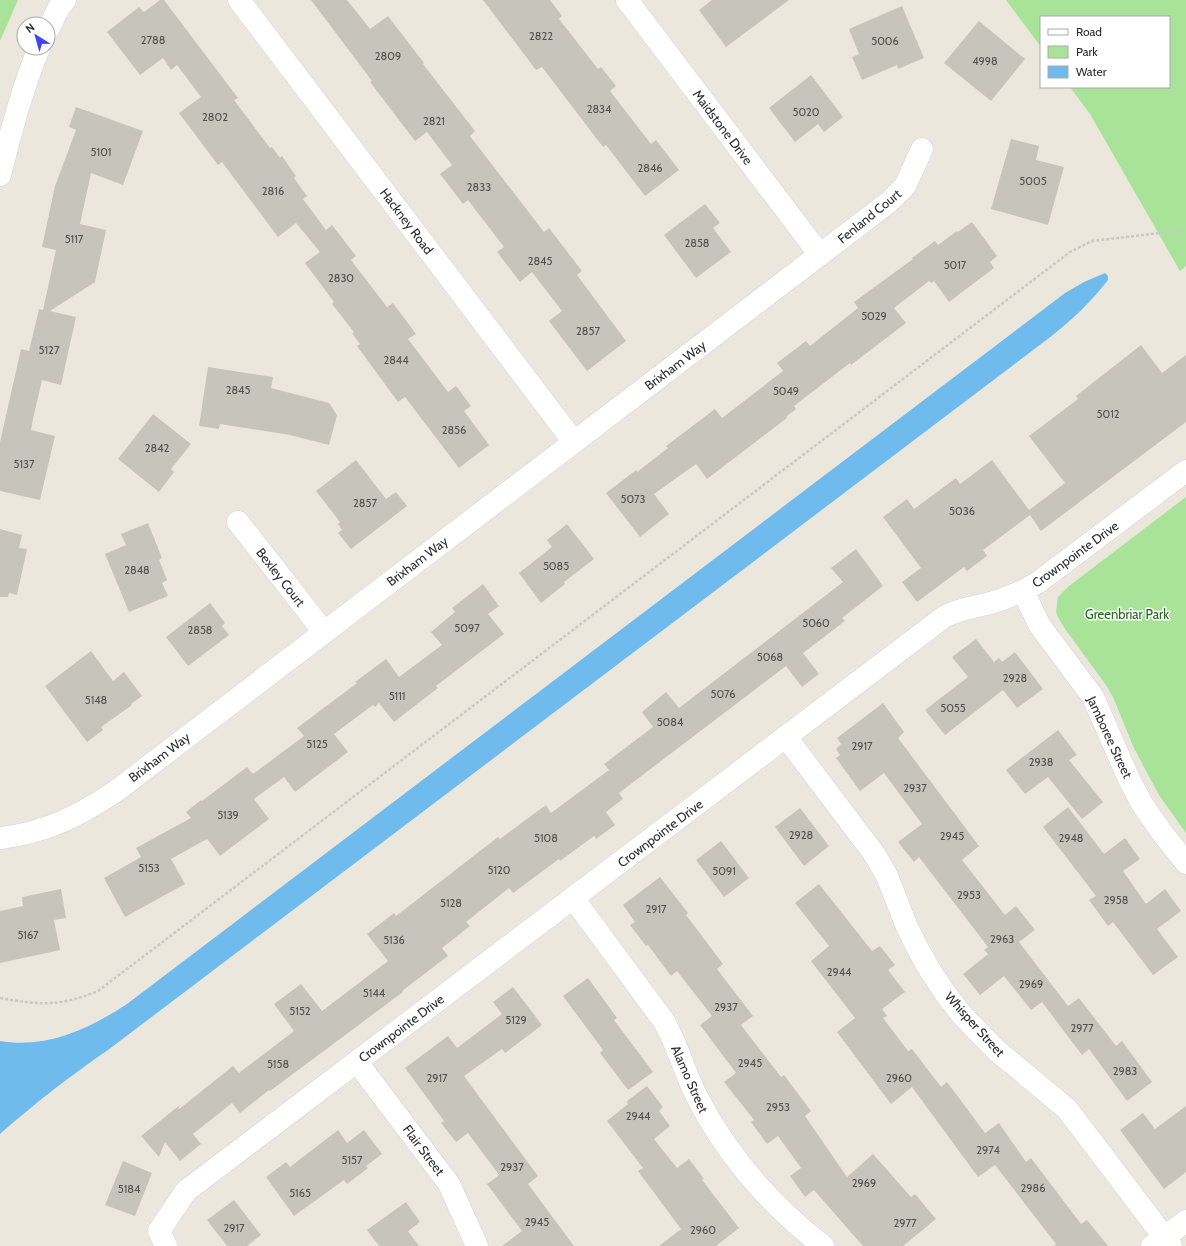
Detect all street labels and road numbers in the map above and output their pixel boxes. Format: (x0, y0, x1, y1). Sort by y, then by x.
street label: Maidstone Drive (690, 86, 757, 168)
street label: Hackney Road (377, 185, 437, 257)
street label: Fenland Court (834, 185, 904, 246)
street label: Brixham Way (641, 336, 709, 393)
street label: Crownpointe Drive (1029, 517, 1122, 591)
street label: Brixham Way (383, 532, 451, 589)
street label: Bexley Court (253, 545, 309, 610)
street label: Jamboree Street (1084, 692, 1136, 781)
street label: Brixham Way (125, 728, 193, 785)
street label: Crownpointe Drive (614, 795, 706, 870)
street label: Whisper Street (942, 988, 1009, 1060)
street label: Crownpointe Drive (355, 990, 447, 1065)
street label: Alamo Street (668, 1043, 712, 1116)
street label: Flair Street (400, 1122, 449, 1179)

